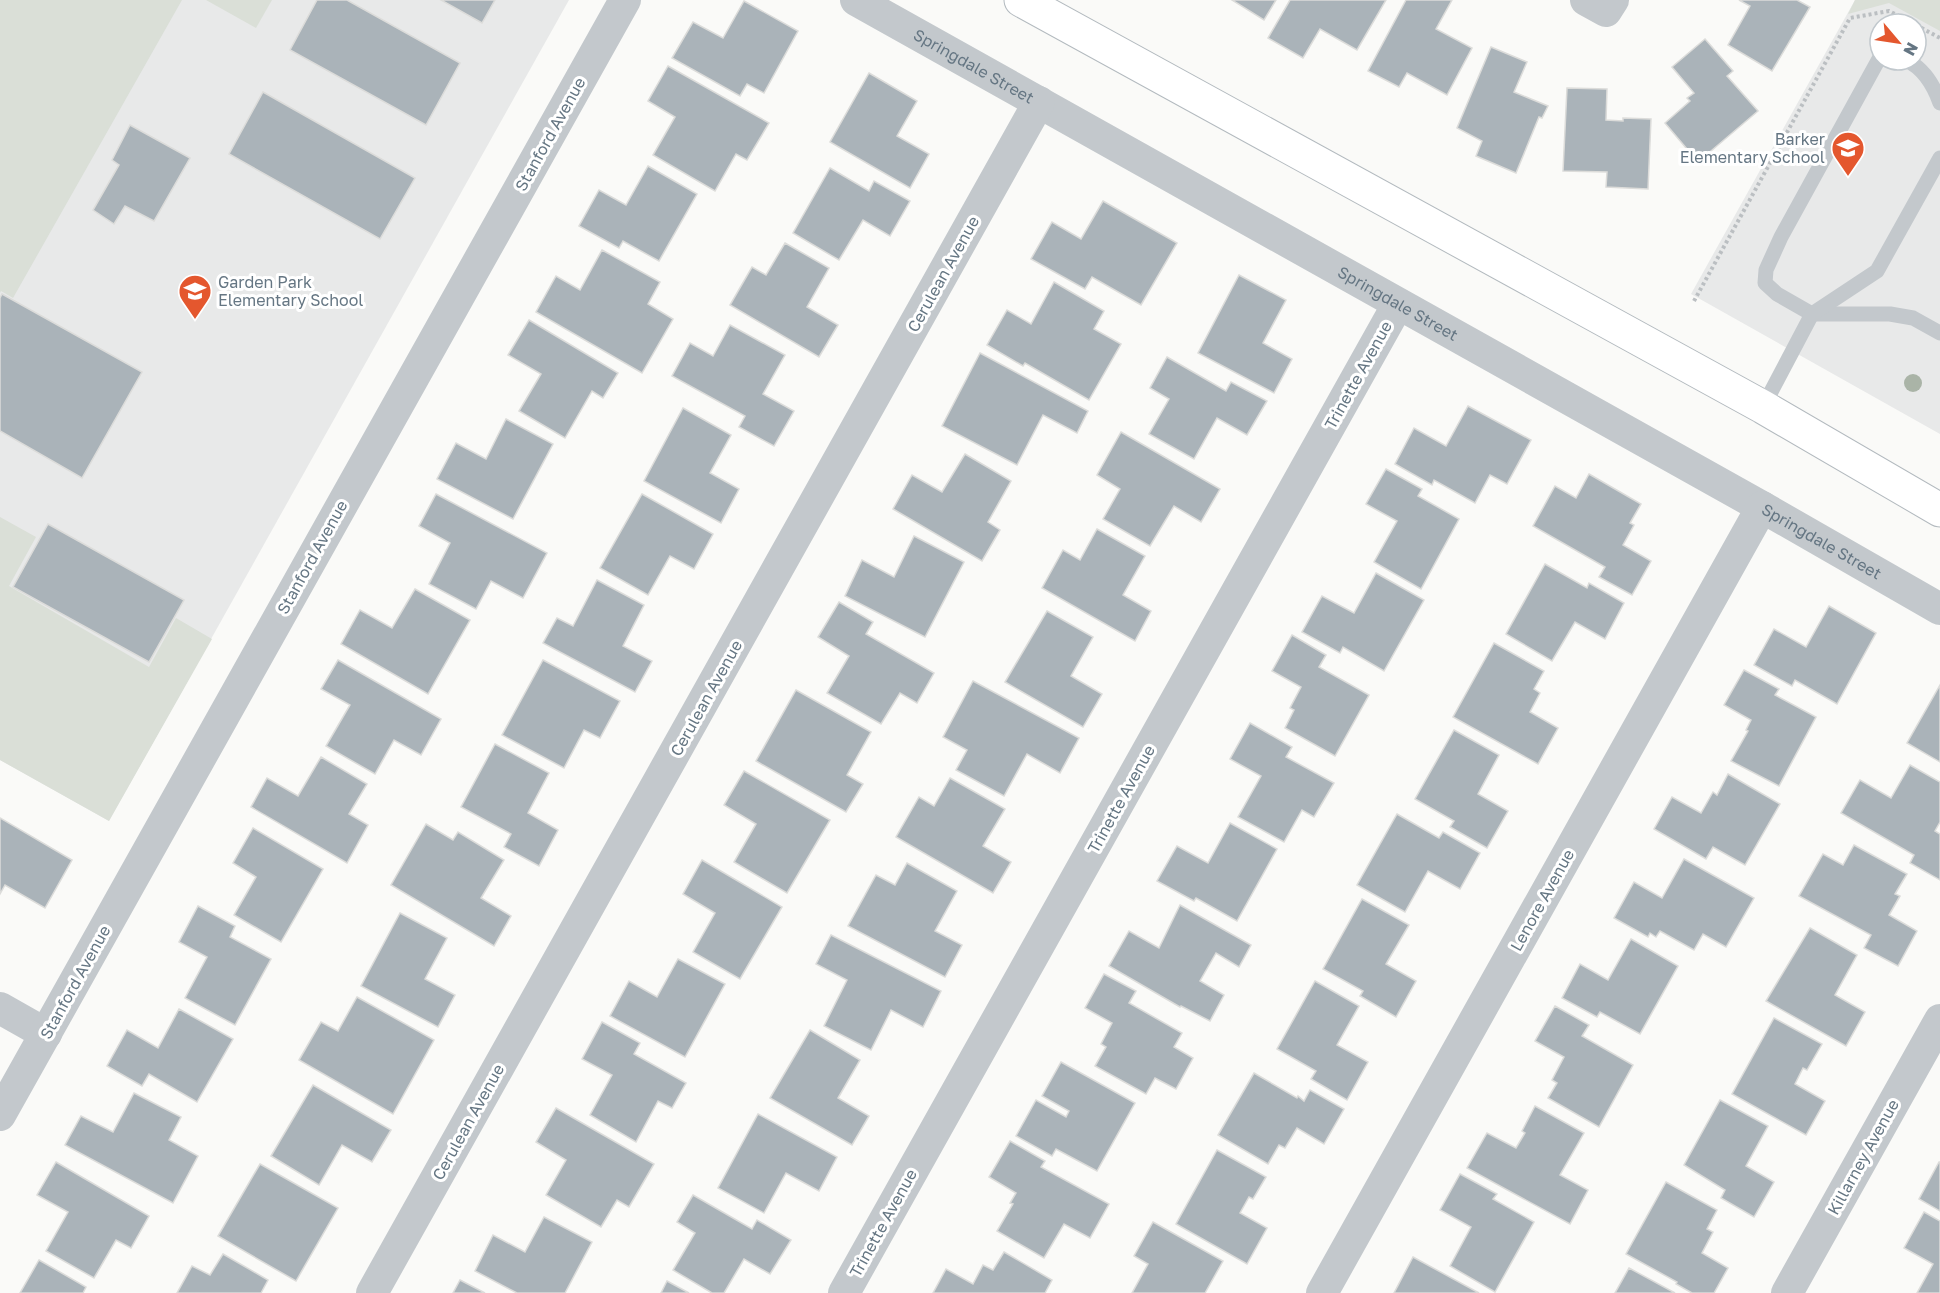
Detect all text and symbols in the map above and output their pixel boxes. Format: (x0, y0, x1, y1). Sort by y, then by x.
north arrow (1868, 12, 1928, 72)
street label: Springdale Street (910, 24, 1038, 108)
text: N (1899, 39, 1923, 59)
street label: Stanford Avenue (510, 74, 590, 194)
place label: Barker Elementary School (1680, 129, 1825, 167)
school or university icon: Barker Elementary School (1830, 130, 1866, 177)
street label: Cerulean Avenue (903, 212, 983, 336)
street label: Springdale Street (1334, 262, 1462, 345)
place label: Garden Park Elementary School (218, 272, 363, 310)
school or university icon: Garden Park Elementary School (177, 273, 213, 320)
street label: Trinette Avenue (1320, 317, 1396, 433)
street label: Stanford Avenue (272, 497, 352, 617)
street label: Springdale Street (1758, 499, 1885, 583)
street label: Cerulean Avenue (666, 636, 746, 760)
street label: Trinette Avenue (1083, 741, 1159, 857)
street label: Lenore Avenue (1506, 846, 1578, 954)
street label: Stanford Avenue (35, 922, 115, 1042)
street label: Cerulean Avenue (428, 1060, 508, 1184)
street label: Killarney Avenue (1823, 1096, 1903, 1218)
street label: Trinette Avenue (845, 1165, 921, 1281)

